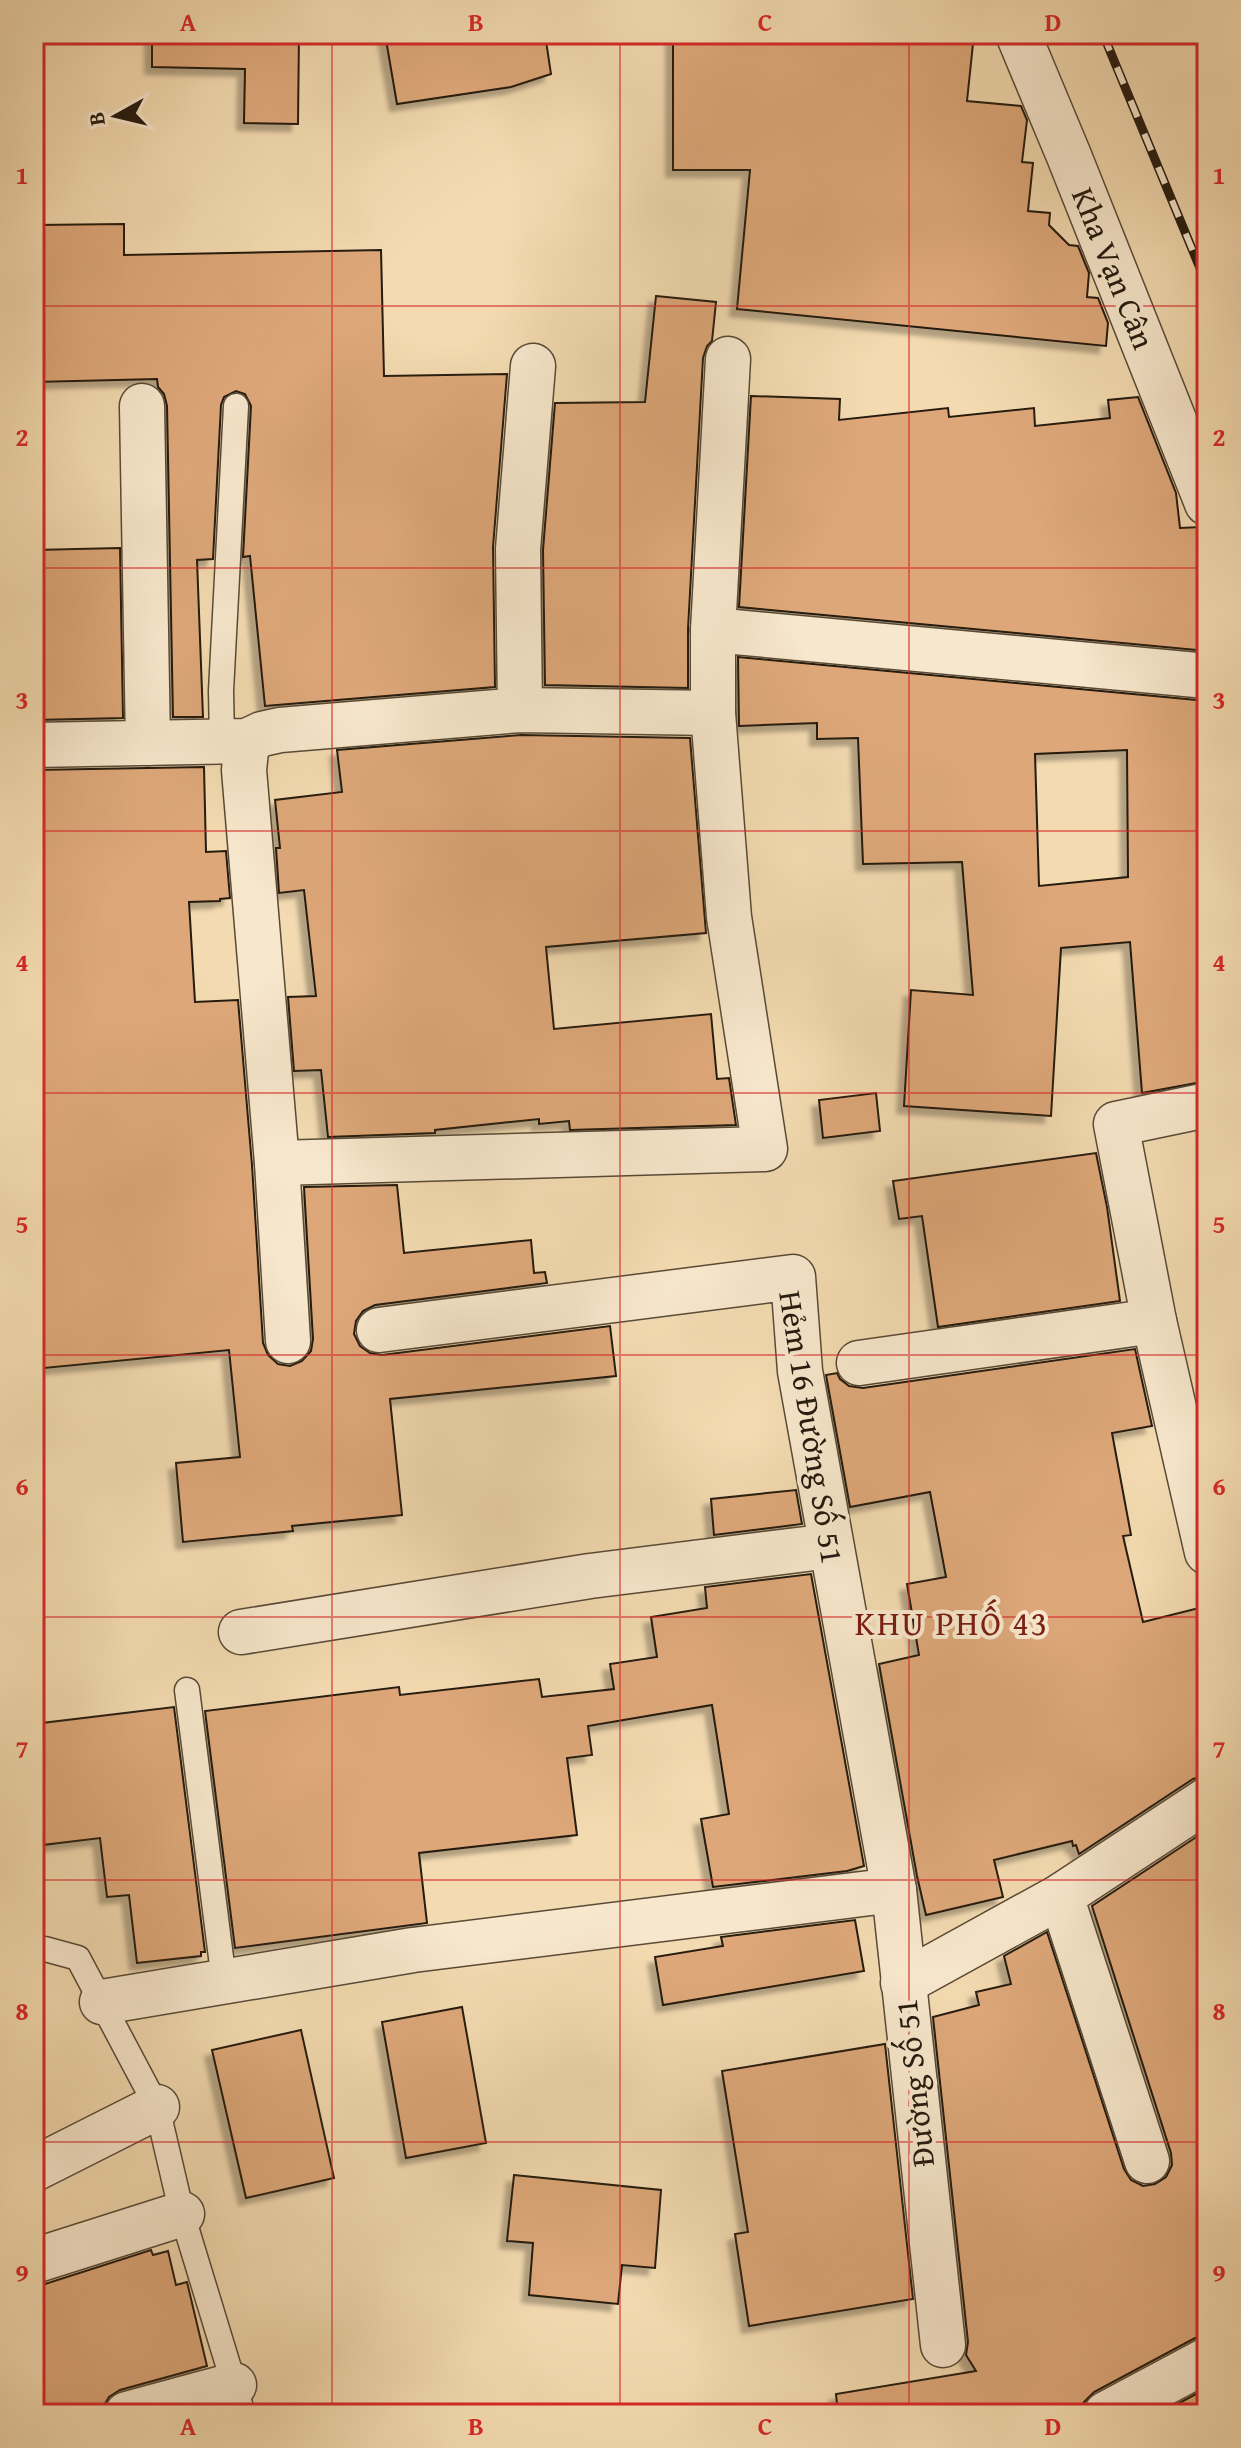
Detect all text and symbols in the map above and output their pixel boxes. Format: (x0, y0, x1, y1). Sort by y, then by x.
text: A (180, 2, 197, 41)
text: B (468, 2, 484, 41)
text: C (758, 2, 772, 41)
text: D (1045, 2, 1061, 41)
north arrow (76, 76, 156, 156)
text: B (79, 110, 113, 128)
text: 1 (15, 155, 29, 194)
text: 1 (1212, 155, 1226, 194)
street label: Kha Vạn Cân (1060, 180, 1168, 356)
text: 2 (15, 417, 29, 456)
text: 2 (1212, 417, 1226, 456)
text: 3 (15, 680, 29, 719)
text: 3 (1212, 680, 1226, 719)
text: 4 (15, 942, 29, 981)
text: 4 (1212, 942, 1226, 981)
text: 5 (15, 1204, 29, 1243)
text: 5 (1212, 1204, 1226, 1243)
street label: Hẻm 16 Đường Số 51 (767, 1287, 857, 1567)
text: 6 (15, 1466, 29, 1505)
text: 6 (1212, 1466, 1226, 1505)
district label: KHU PHỐ 43 (855, 1598, 1049, 1647)
text: 7 (15, 1729, 29, 1768)
text: 7 (1212, 1729, 1226, 1768)
text: 8 (15, 1991, 29, 2030)
text: 8 (1212, 1991, 1226, 2030)
street label: Đường Số 51 (882, 1997, 946, 2169)
text: 9 (15, 2253, 29, 2292)
text: 9 (1212, 2253, 1226, 2292)
text: A (180, 2406, 197, 2445)
text: B (468, 2406, 484, 2445)
text: C (758, 2406, 772, 2445)
text: D (1045, 2406, 1061, 2445)

